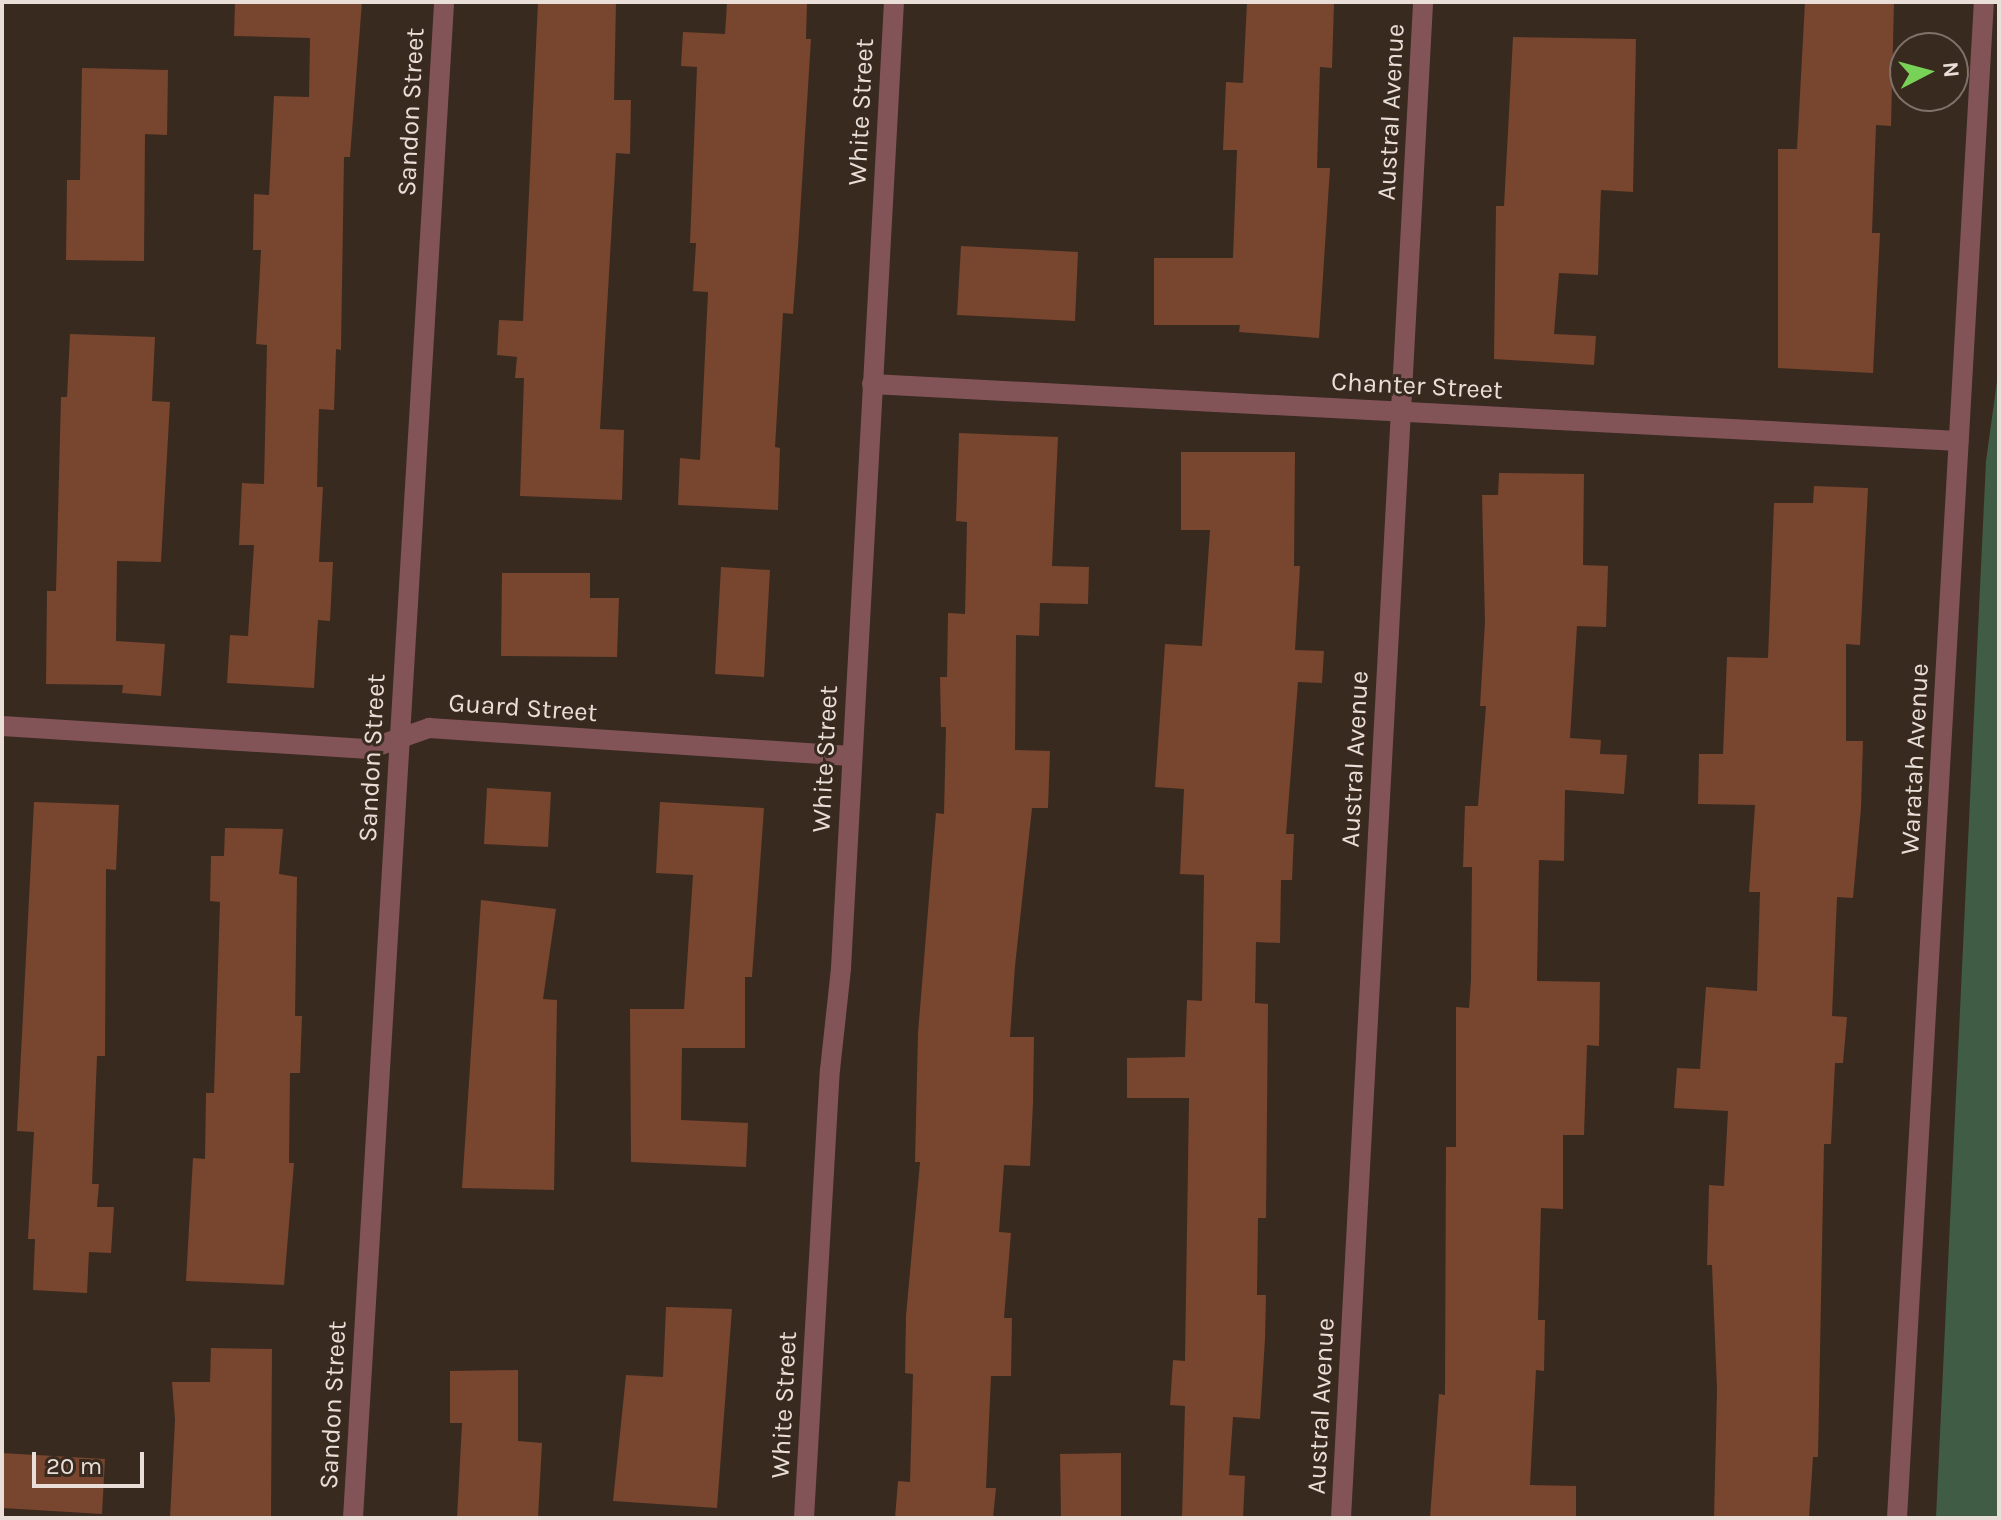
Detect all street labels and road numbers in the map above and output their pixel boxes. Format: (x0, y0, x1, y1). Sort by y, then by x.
street label: Austral Avenue (1371, 23, 1411, 201)
street label: Sandon Street (391, 27, 431, 197)
street label: White Street (842, 38, 880, 186)
street label: Chanter Street (1330, 366, 1504, 406)
street label: Waratah Avenue (1894, 662, 1936, 856)
street label: Austral Avenue (1335, 670, 1375, 848)
street label: Sandon Street (352, 673, 392, 843)
street label: White Street (806, 685, 844, 833)
street label: Guard Street (448, 687, 598, 729)
street label: Austral Avenue (1301, 1317, 1341, 1495)
street label: Sandon Street (313, 1320, 353, 1490)
street label: White Street (765, 1331, 803, 1479)

